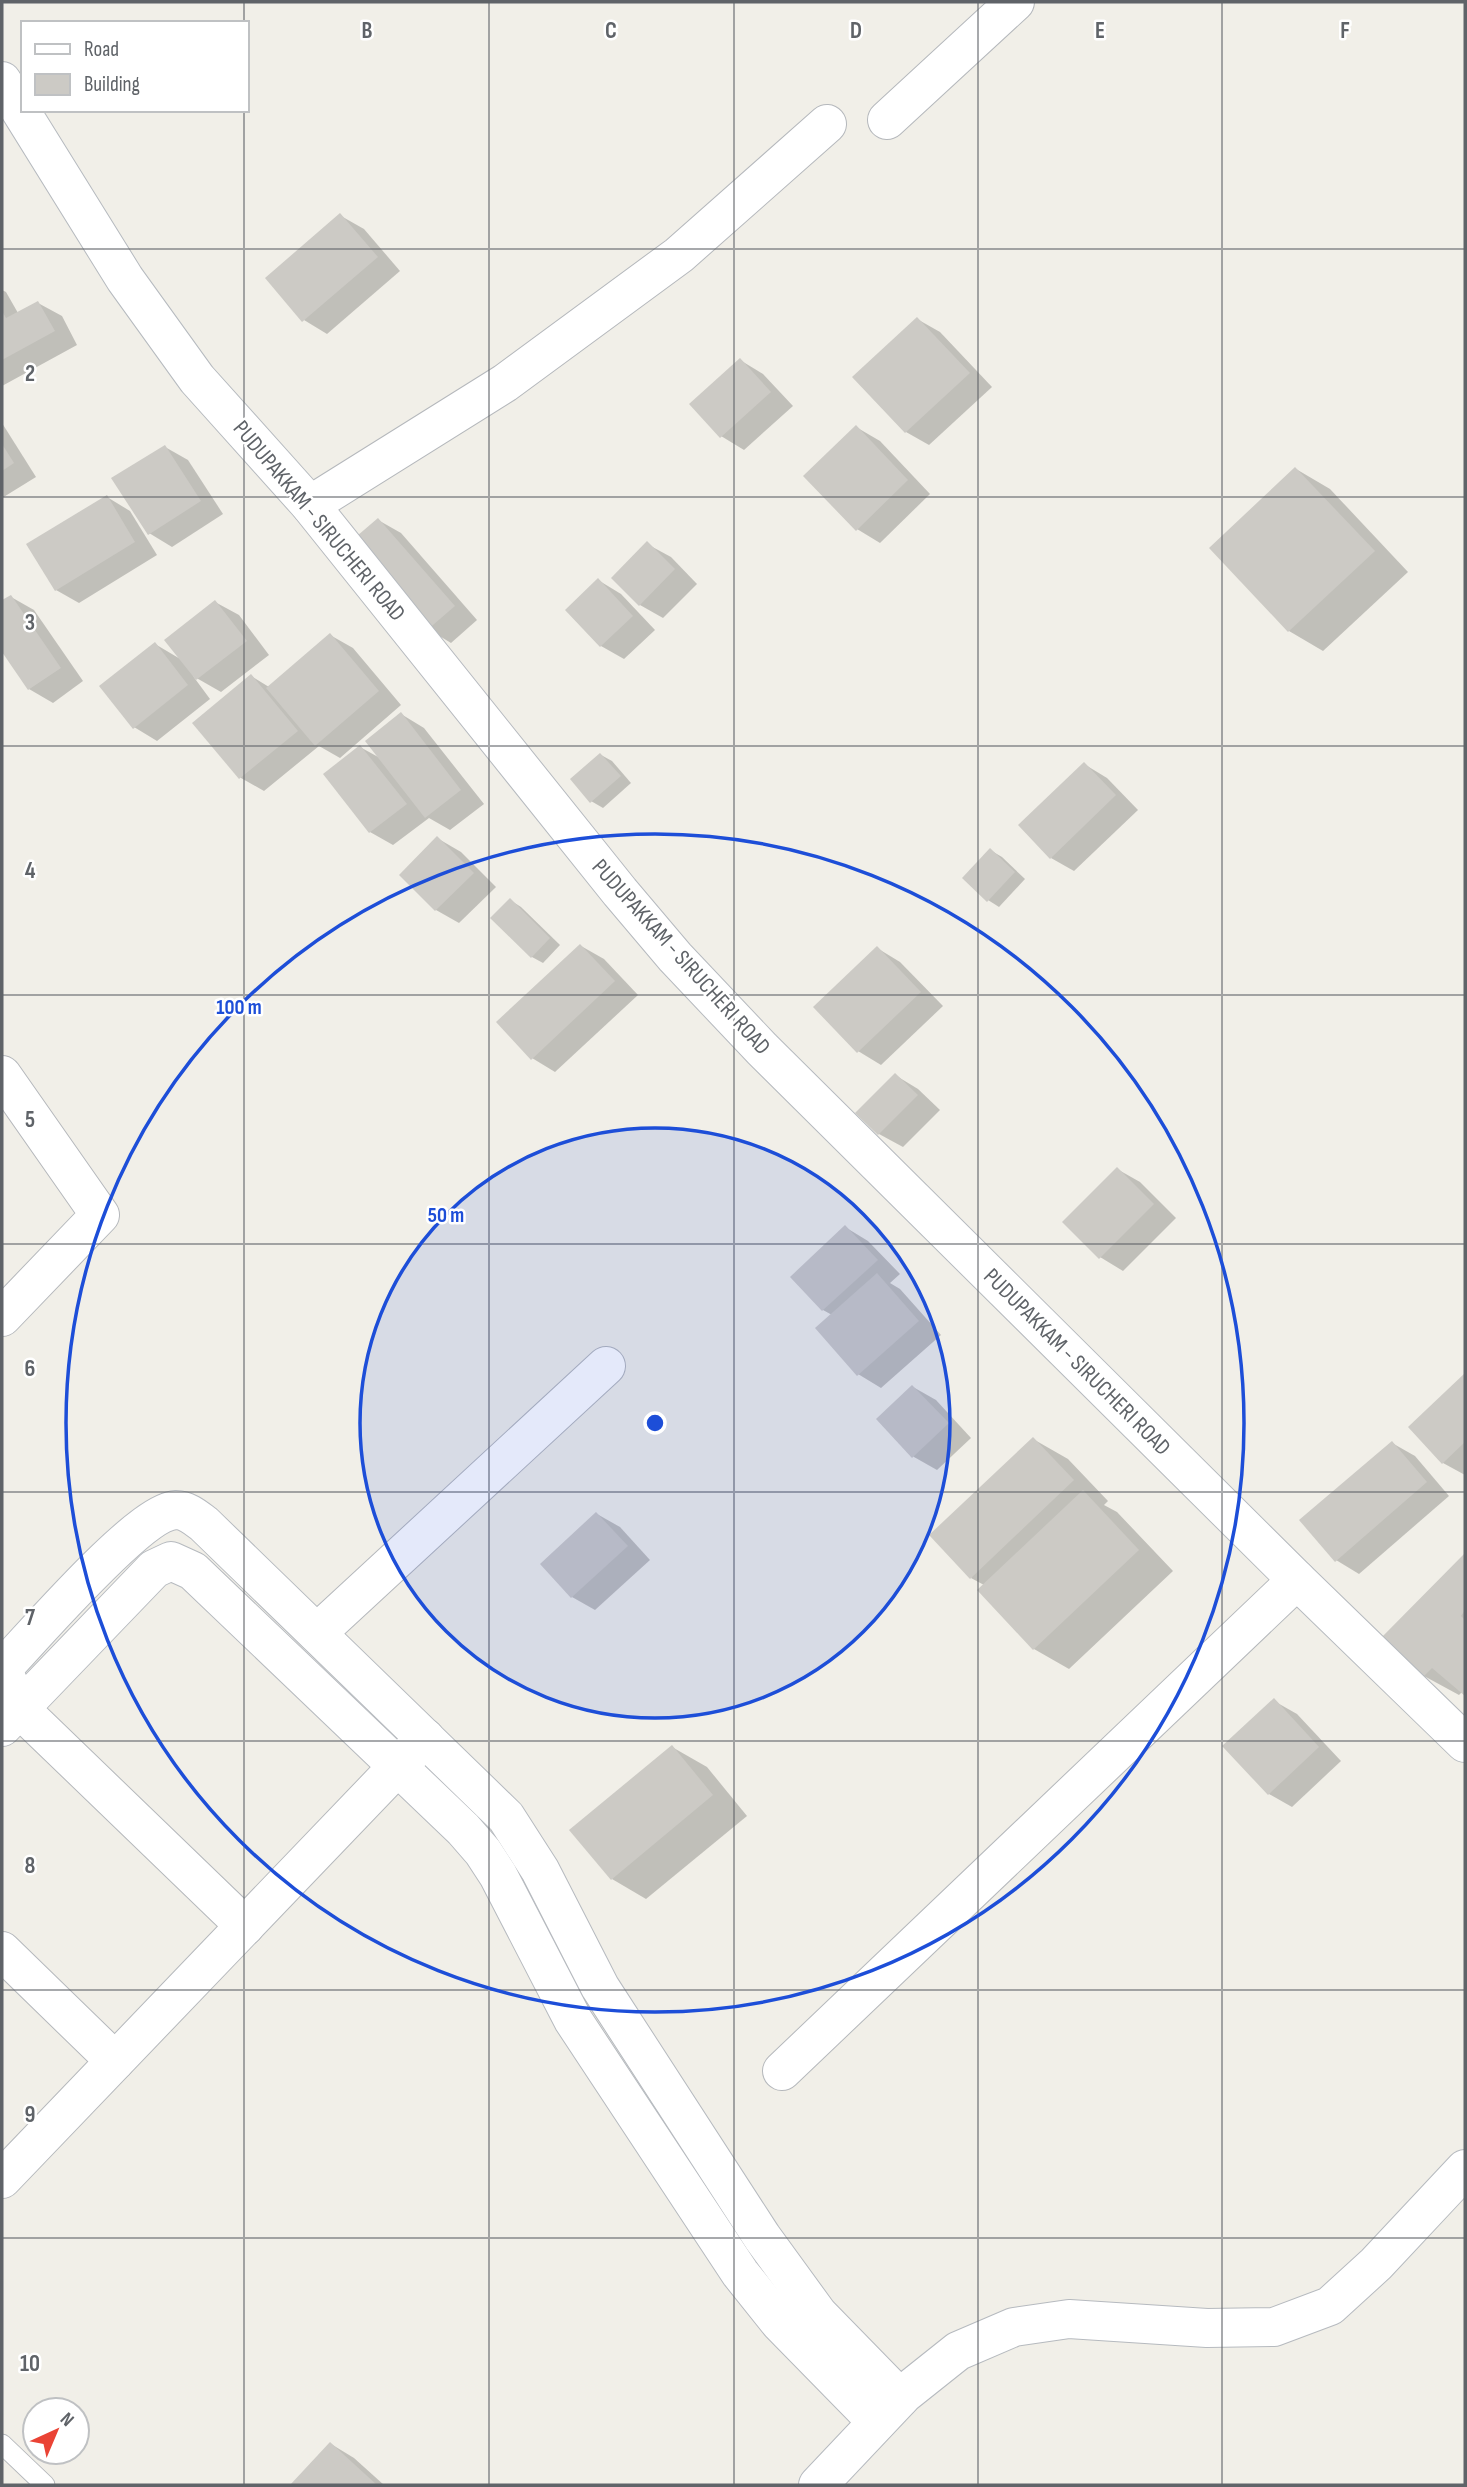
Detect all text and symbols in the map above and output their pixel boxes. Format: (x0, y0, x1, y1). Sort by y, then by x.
text: B (362, 17, 373, 45)
text: C (605, 17, 617, 45)
text: D (850, 17, 862, 45)
text: E (1095, 17, 1105, 45)
text: F (1340, 17, 1350, 45)
legend (21, 21, 248, 112)
text: Road (84, 37, 119, 62)
text: Building (84, 72, 140, 97)
text: 2 (25, 360, 35, 388)
street label: PUDUPAKKAM - SIRUCHERI ROAD (227, 415, 411, 627)
text: 3 (25, 609, 35, 637)
street label: PUDUPAKKAM - SIRUCHERI ROAD (586, 854, 776, 1060)
text: 4 (25, 857, 36, 885)
text: 100 m (216, 995, 262, 1020)
text: 5 (25, 1106, 35, 1134)
text: 50 m (428, 1203, 464, 1228)
street label: PUDUPAKKAM - SIRUCHERI ROAD (978, 1263, 1176, 1461)
text: 6 (25, 1355, 35, 1383)
centre of rings (643, 1411, 667, 1435)
text: 7 (25, 1604, 35, 1632)
text: 8 (25, 1852, 36, 1880)
text: 9 (25, 2101, 35, 2129)
text: 10 (20, 2350, 40, 2378)
north arrow (21, 2396, 91, 2466)
text: N (55, 2408, 78, 2432)

